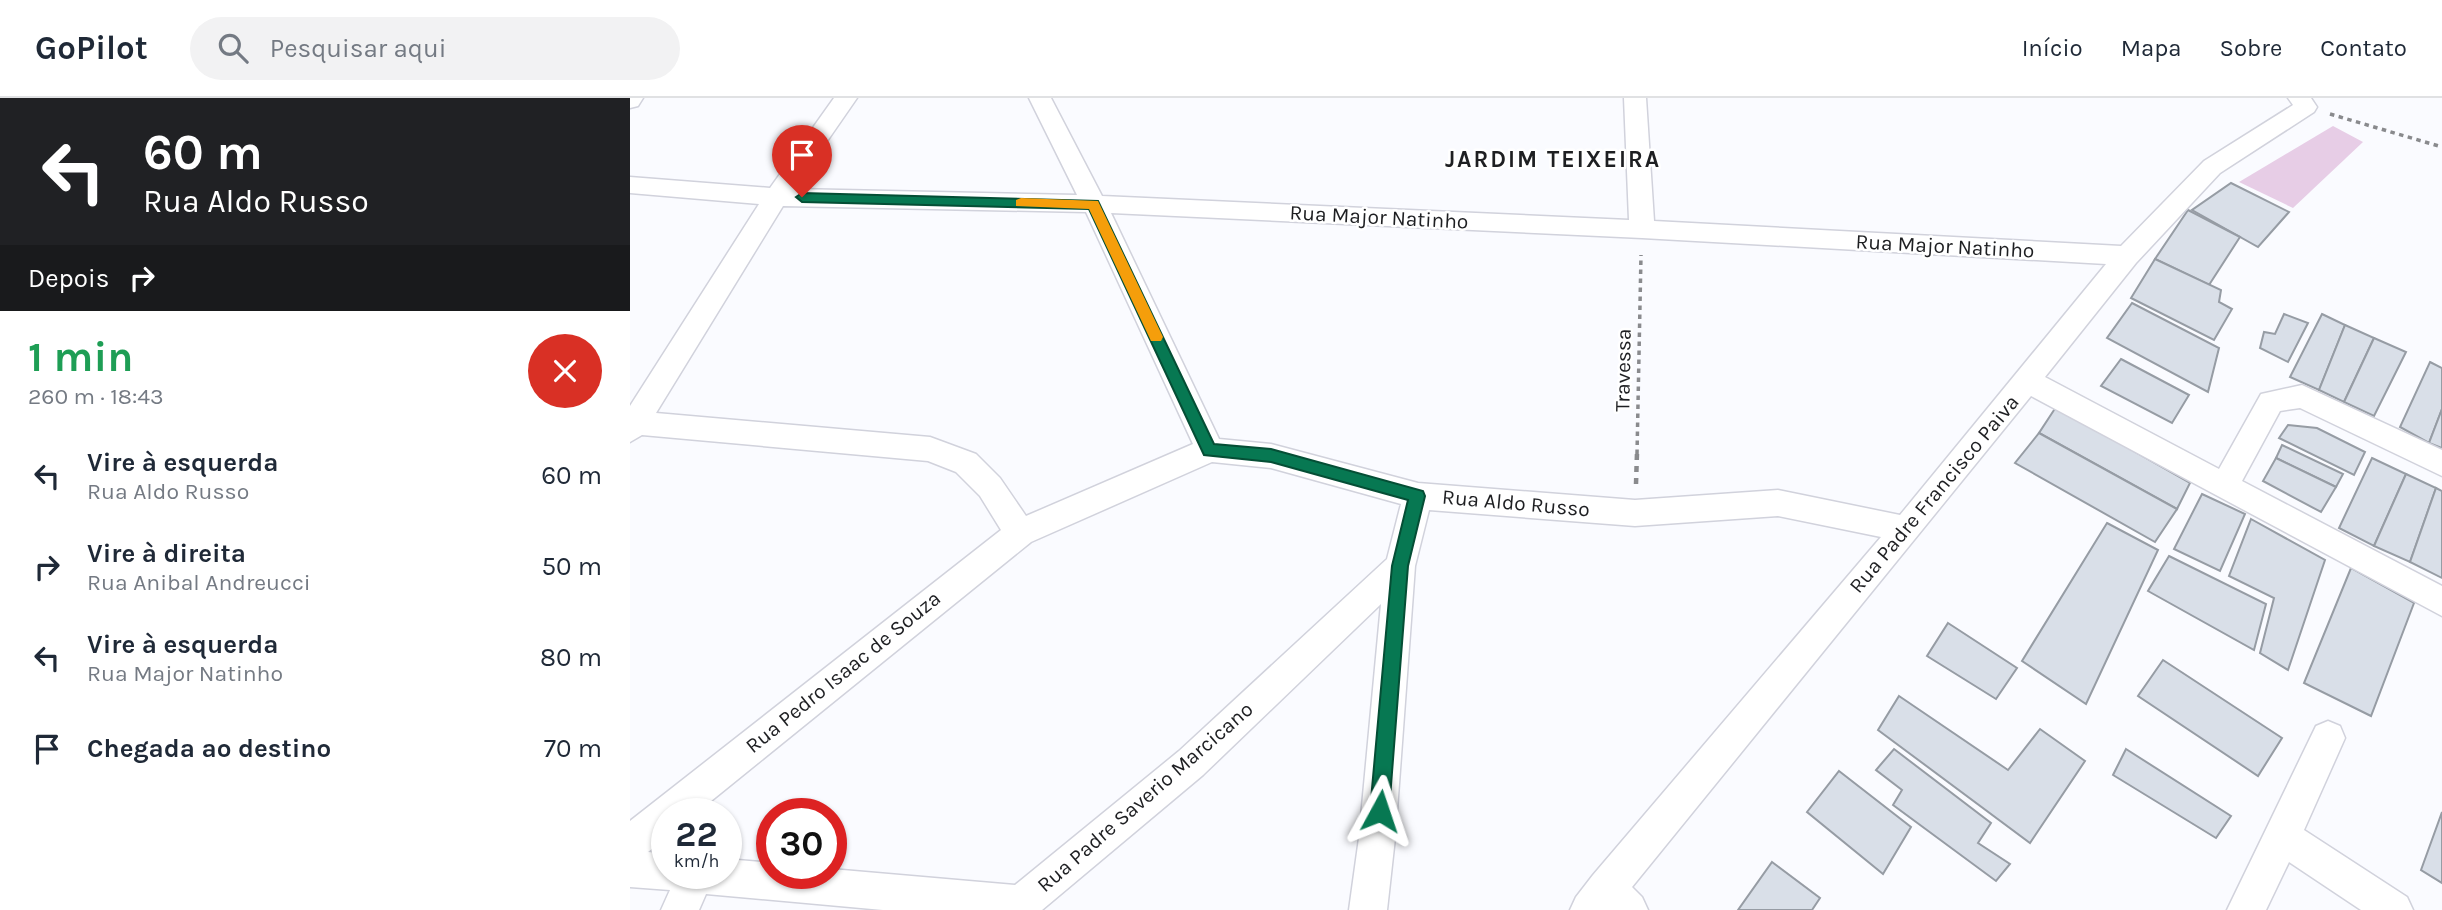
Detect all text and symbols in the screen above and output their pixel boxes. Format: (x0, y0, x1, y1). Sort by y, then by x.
search box (190, 17, 680, 80)
text: GoPilot (35, 29, 148, 67)
icon: search (214, 29, 252, 67)
text: Pesquisar aqui (270, 33, 446, 64)
text: Início (2022, 34, 2083, 62)
text: Mapa (2121, 34, 2181, 62)
text: Sobre (2219, 34, 2282, 62)
text: Contato (2320, 34, 2407, 62)
text: 60 m (143, 124, 263, 181)
pin (772, 125, 832, 197)
icon: left (28, 126, 119, 217)
icon: arrive (783, 136, 821, 174)
district label: JARDIM TEIXEIRA (1445, 146, 1661, 173)
text: Rua Aldo Russo (143, 183, 369, 220)
street label: Rua Major Natinho (1289, 200, 1469, 234)
street label: Rua Major Natinho (1855, 229, 2035, 263)
icon: right (123, 259, 161, 297)
text: Depois (28, 263, 109, 294)
street label: Travessa (1610, 328, 1636, 412)
text: 1 min (28, 332, 133, 382)
button: close (528, 334, 602, 408)
text: 260 m · 18:43 (28, 383, 164, 410)
street label: Rua Padre Francisco Paiva (1844, 390, 2024, 598)
text: Vire à esquerda (87, 447, 278, 478)
icon: left (28, 457, 66, 495)
text: 60 m (541, 460, 602, 491)
text: Rua Aldo Russo (87, 478, 249, 505)
street label: Rua Aldo Russo (1441, 485, 1591, 521)
text: Vire à direita (87, 538, 246, 569)
icon: right (28, 548, 66, 586)
text: 50 m (541, 551, 602, 582)
text: Rua Anibal Andreucci (87, 569, 311, 596)
street label: Rua Pedro Isaac de Souza (741, 586, 945, 758)
text: Vire à esquerda (87, 629, 278, 660)
icon: left (28, 639, 66, 677)
text: 80 m (540, 642, 602, 673)
text: Rua Major Natinho (87, 660, 283, 687)
street label: Rua Padre Saverio Marcicano (1032, 697, 1258, 897)
icon: arrive (28, 730, 66, 768)
text: Chegada ao destino (87, 733, 331, 764)
text: 70 m (544, 733, 602, 764)
position arrow (1343, 774, 1417, 848)
speed limit sign: 30 (756, 798, 847, 889)
text: 22 (675, 814, 718, 855)
text: km/h (674, 850, 719, 872)

